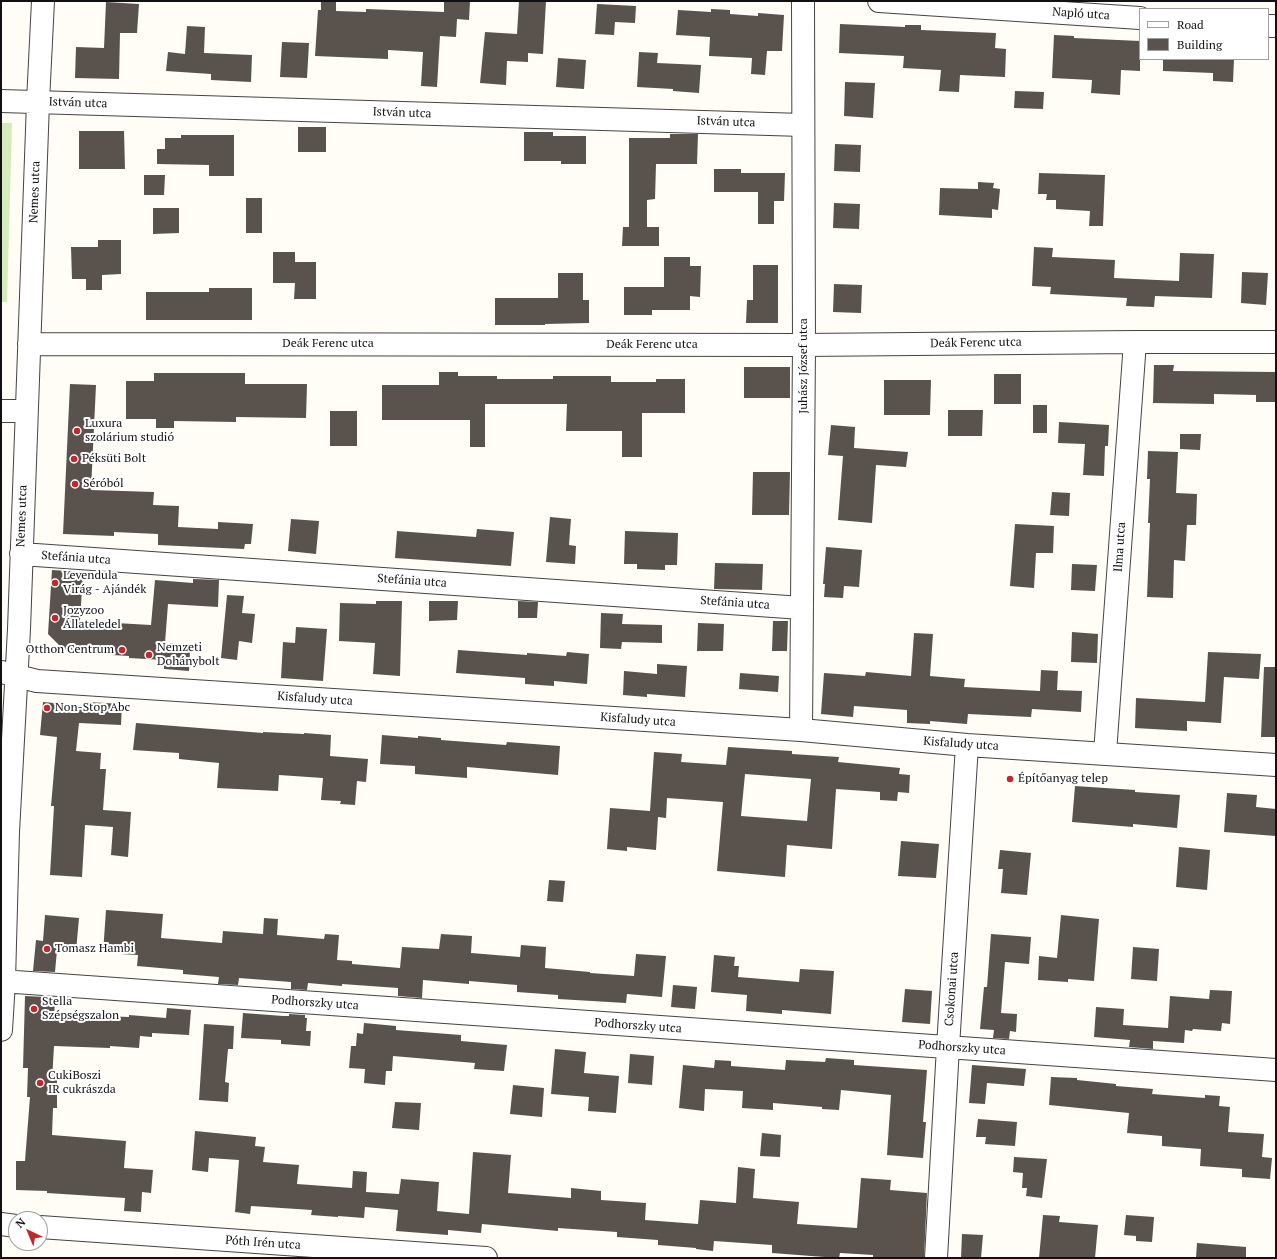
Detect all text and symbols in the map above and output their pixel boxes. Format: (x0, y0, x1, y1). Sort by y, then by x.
street label: Napló utca (1052, 5, 1110, 23)
legend (1139, 8, 1269, 60)
text: Road (1177, 17, 1204, 32)
text: Building (1177, 37, 1222, 52)
street label: István utca (48, 95, 108, 111)
street label: István utca (372, 105, 432, 121)
street label: István utca (696, 114, 756, 130)
street label: Nemes utca (27, 161, 43, 223)
street label: Juhász József utca (797, 318, 811, 414)
street label: Deák Ferenc utca (930, 335, 1022, 351)
street label: Deák Ferenc utca (282, 337, 374, 351)
street label: Deák Ferenc utca (606, 338, 698, 352)
place label: Luxura szolárium studió (85, 417, 174, 445)
marker: Luxura szolárium studió (72, 426, 82, 436)
place label: Péksüti Bolt (82, 452, 146, 466)
marker: Péksüti Bolt (69, 454, 79, 464)
place label: Séróból (83, 477, 123, 491)
marker: Séróból (70, 479, 80, 489)
street label: Nemes utca (14, 485, 30, 547)
street label: Ilma utca (1111, 521, 1129, 573)
street label: Stefánia utca (41, 548, 111, 568)
place label: Levendula Virág - Ajándék (63, 569, 146, 597)
street label: Stefánia utca (377, 571, 447, 591)
marker: Levendula Virág - Ajándék (50, 578, 60, 588)
street label: Stefánia utca (700, 593, 770, 613)
place label: Jozyzoo Állateledel (63, 604, 121, 632)
marker: Jozyzoo Állateledel (50, 613, 60, 623)
place label: Nemzeti Dohánybolt (157, 641, 220, 669)
place label: Otthon Centrum (26, 643, 114, 657)
marker: Otthon Centrum (117, 645, 127, 655)
marker: Nemzeti Dohánybolt (144, 650, 154, 660)
street label: Kisfaludy utca (277, 689, 353, 709)
place label: Non-Stop Abc (55, 701, 130, 715)
marker: Non-Stop Abc (42, 703, 52, 713)
street label: Kisfaludy utca (600, 710, 676, 730)
street label: Kisfaludy utca (923, 734, 999, 754)
place label: Építőanyag telep (1018, 772, 1108, 786)
marker: Építőanyag telep (1005, 774, 1015, 784)
place label: Tomasz Hambi (55, 942, 134, 956)
marker: Tomasz Hambi (42, 944, 52, 954)
street label: Csokonai utca (942, 951, 962, 1027)
street label: Podhorszky utca (271, 993, 359, 1013)
place label: Stella Szépségszalon (42, 995, 119, 1023)
marker: Stella Szépségszalon (29, 1004, 39, 1014)
street label: Podhorszky utca (594, 1016, 682, 1036)
street label: Podhorszky utca (918, 1038, 1006, 1058)
place label: CukiBoszi IR cukrászda (48, 1069, 116, 1097)
marker: CukiBoszi IR cukrászda (35, 1078, 45, 1088)
north arrow (8, 1211, 48, 1251)
text: N (12, 1215, 28, 1231)
street label: Póth Irén utca (225, 1233, 301, 1253)

